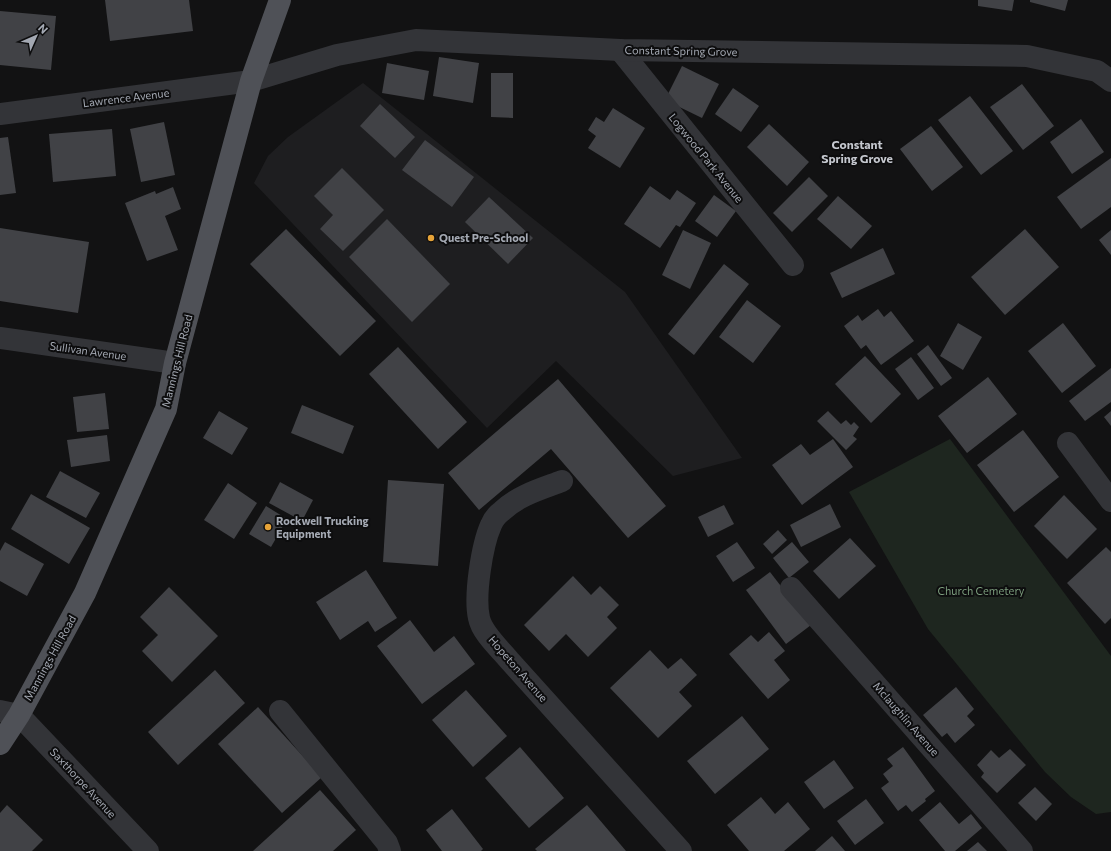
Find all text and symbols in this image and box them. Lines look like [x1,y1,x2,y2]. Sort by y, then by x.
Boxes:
north arrow [16,16,56,56]
text: N [36,21,51,36]
street label: Constant Spring Grove [624,43,738,58]
street label: Lawrence Avenue [82,86,170,109]
street label: Logwood Park Avenue [666,111,746,205]
district label: Constant Spring Grove [821,137,893,165]
place label: Quest Pre-School [439,231,528,244]
marker: Quest Pre-School [426,233,436,243]
street label: Mannings Hill Road [159,313,194,409]
street label: Sullivan Avenue [49,339,127,362]
place label: Rockwell Trucking Equipment [276,514,369,540]
marker: Rockwell Trucking Equipment [263,522,273,532]
park label: Church Cemetery [937,584,1025,597]
street label: Mannings Hill Road [21,613,78,703]
street label: Hopeton Avenue [486,633,551,704]
street label: Mclaughlin Avenue [871,679,942,758]
street label: Saxthorpe Avenue [48,745,119,820]

